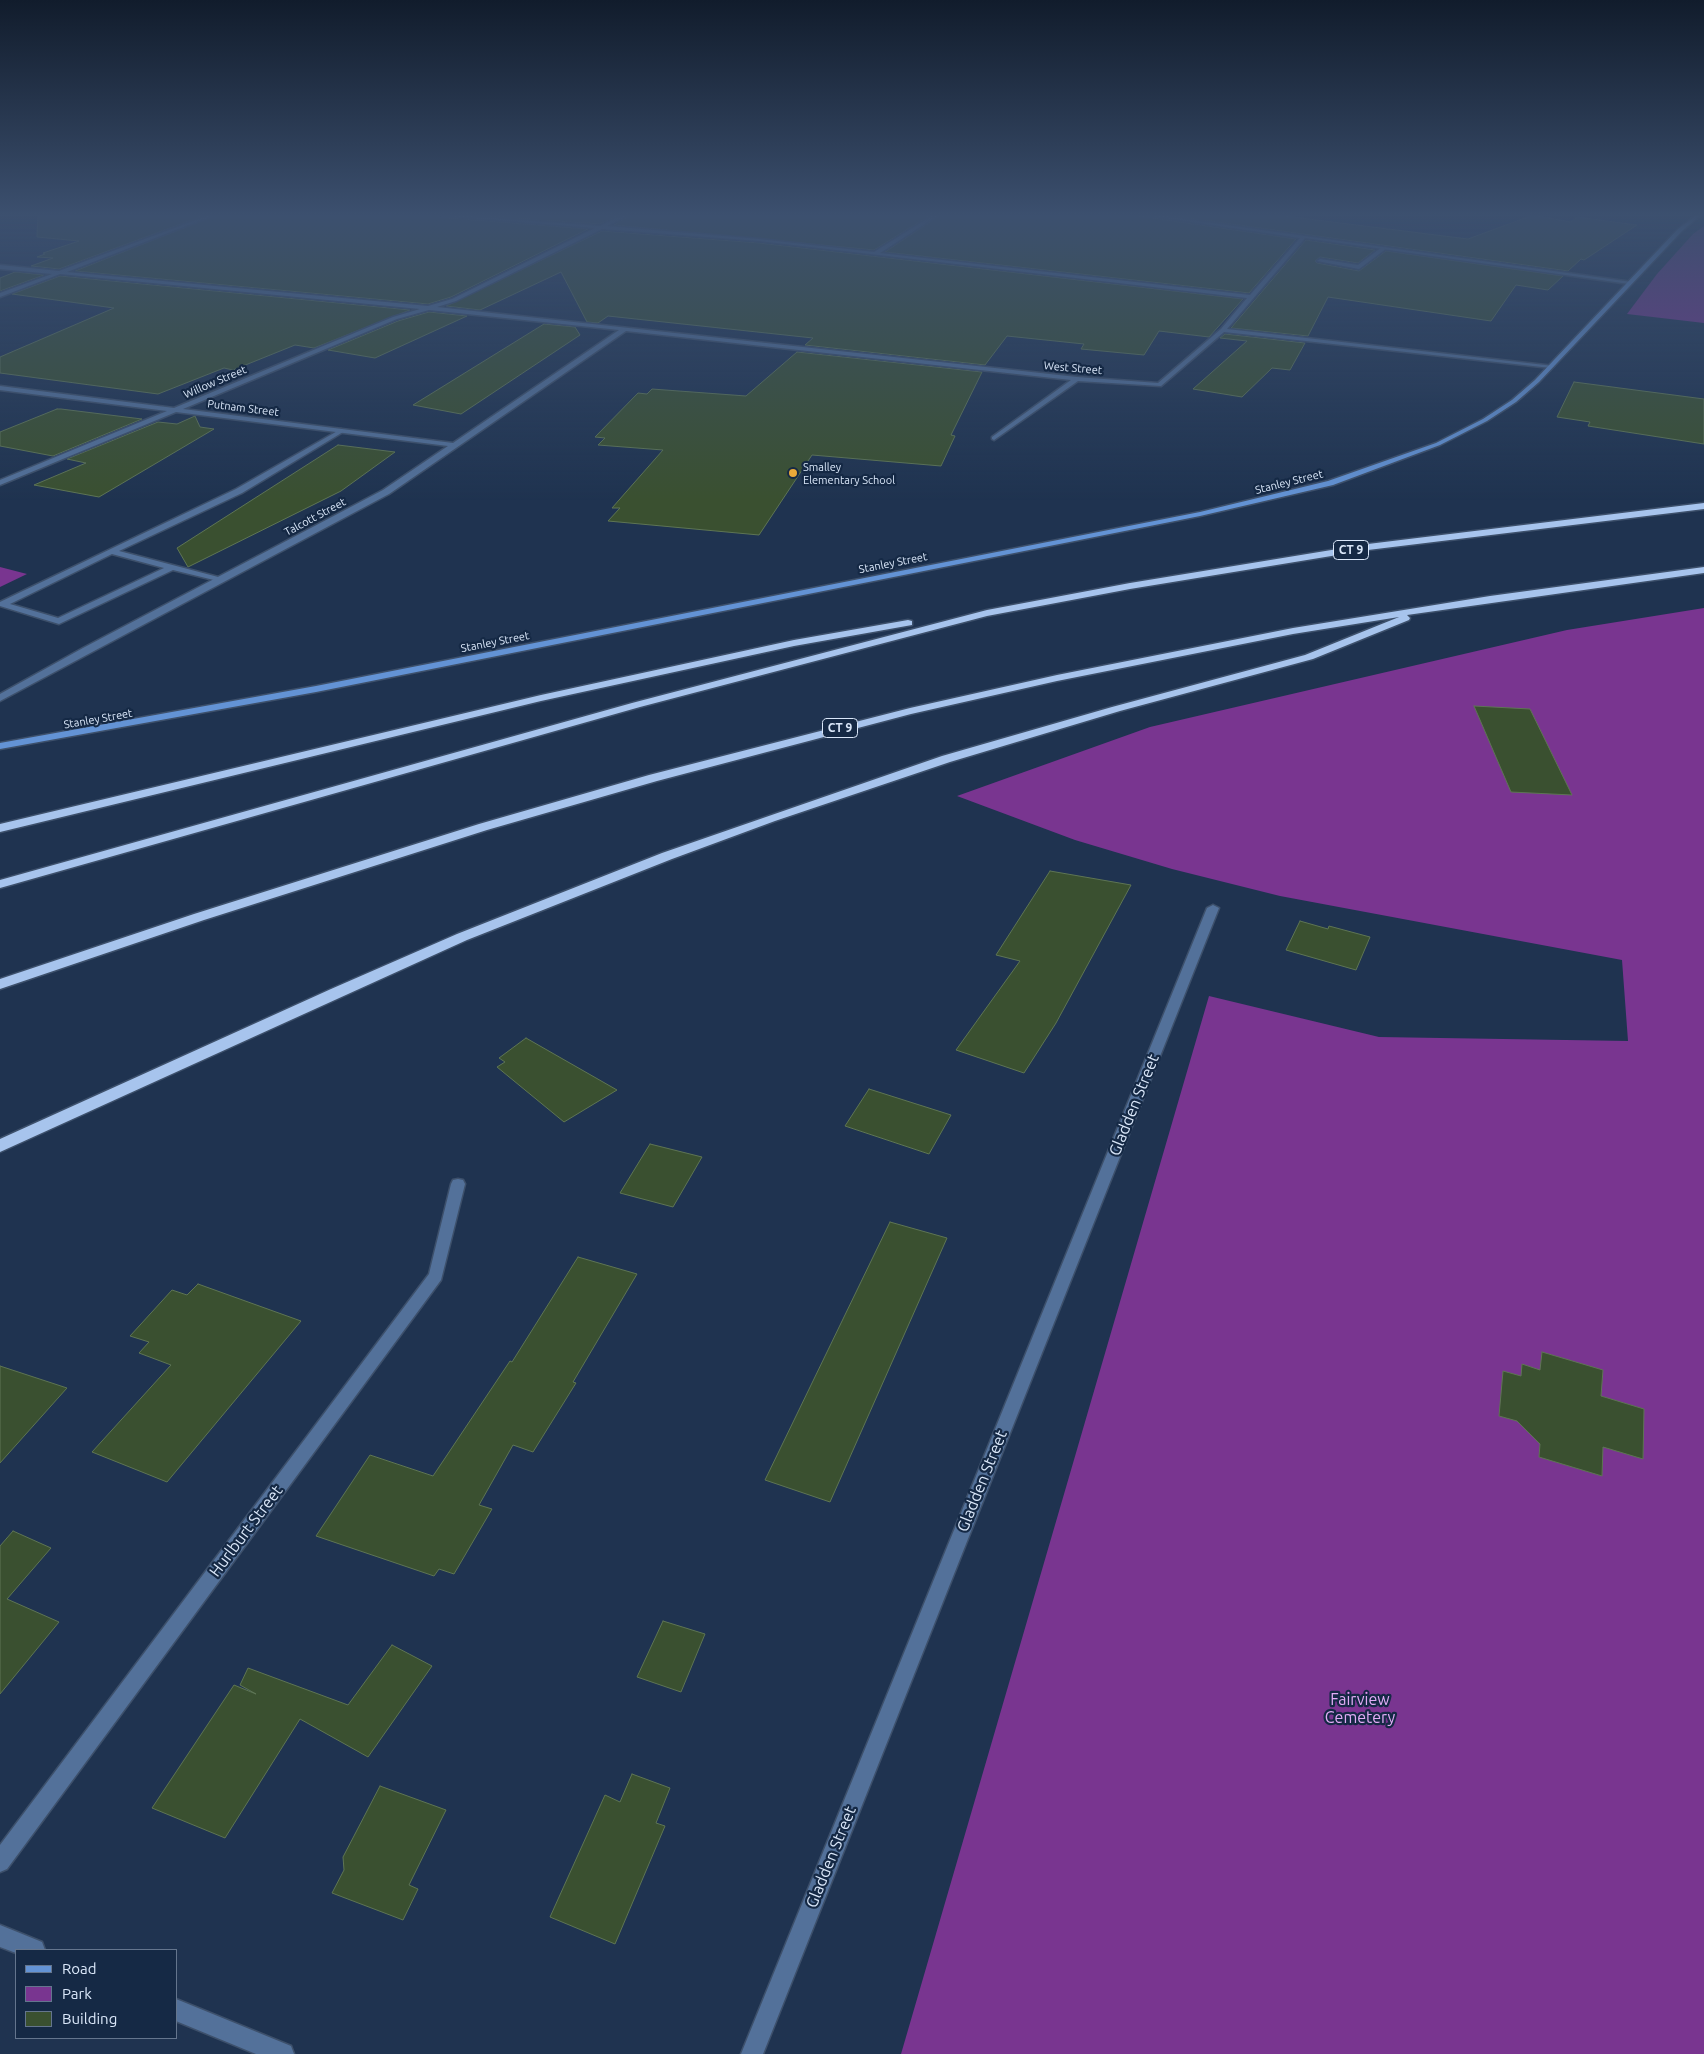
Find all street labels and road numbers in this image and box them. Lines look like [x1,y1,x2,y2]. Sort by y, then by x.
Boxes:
street label: West Street [1043,359,1103,377]
street label: Willow Street [182,363,248,401]
street label: Putnam Street [207,397,279,419]
street label: Stanley Street [1254,467,1324,497]
street label: Talcott Street [282,495,348,539]
road number: CT 9 [1334,540,1368,560]
street label: Stanley Street [858,550,928,576]
street label: Stanley Street [460,629,530,655]
street label: Stanley Street [63,706,133,732]
road number: CT 9 [822,718,858,738]
street label: Gladden Street [1105,1051,1163,1159]
street label: Gladden Street [953,1427,1011,1535]
street label: Hurlburt Street [205,1481,287,1581]
street label: Gladden Street [802,1803,860,1911]

